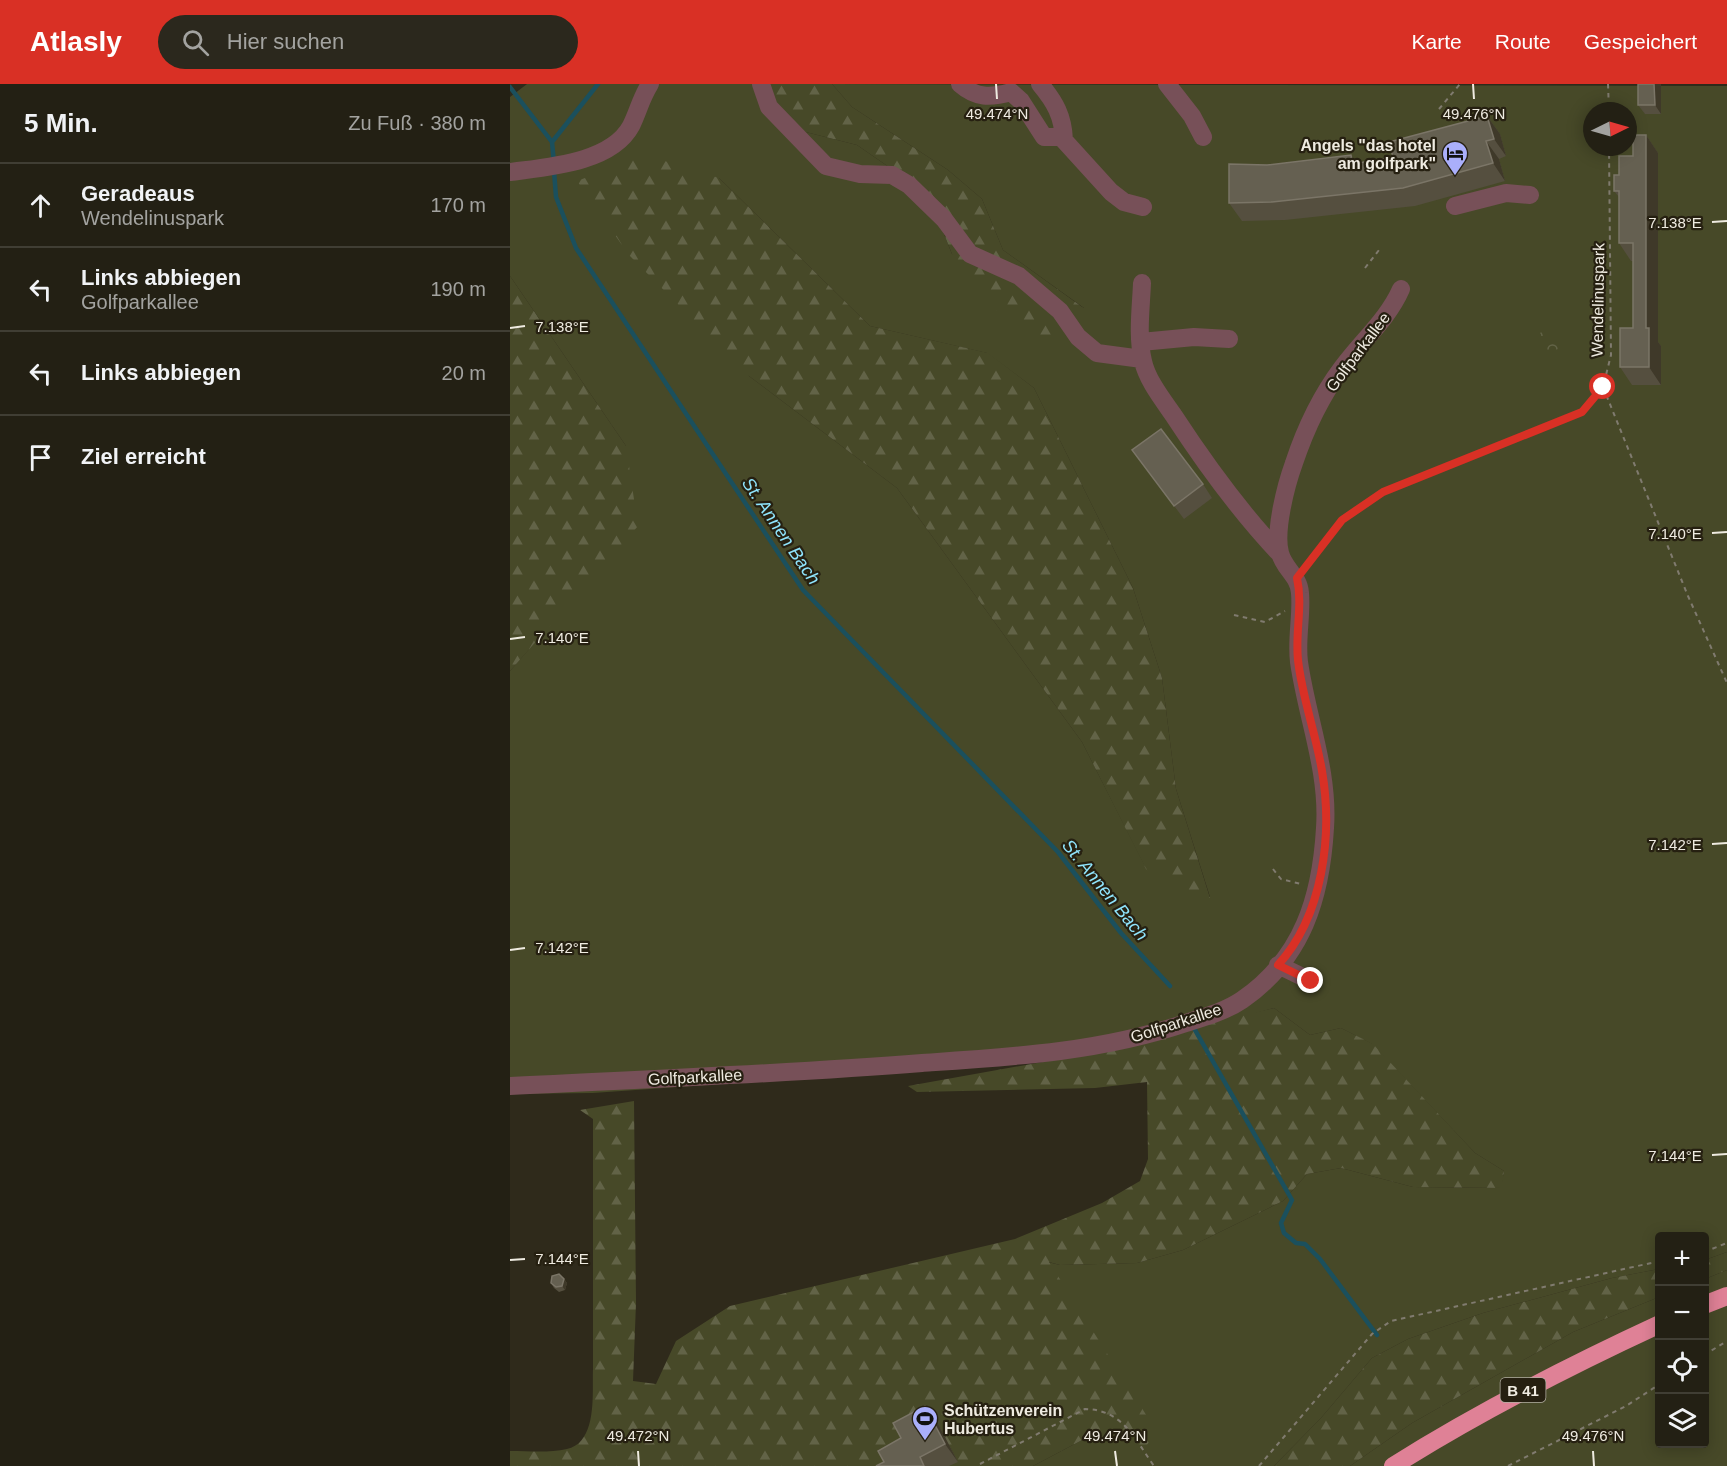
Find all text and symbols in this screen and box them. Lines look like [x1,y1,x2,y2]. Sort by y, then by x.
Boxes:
search box [158,15,578,69]
text: Atlasly [30,26,122,57]
icon: search [179,26,212,59]
text: Hier suchen [227,29,344,54]
text: Karte [1412,30,1462,53]
text: Route [1495,30,1551,53]
text: Gespeichert [1584,30,1697,53]
north arrow [1583,102,1637,156]
text: 49.474°N [966,105,1028,122]
text: 49.476°N [1443,105,1505,122]
text: 5 Min. [24,108,98,138]
text: Zu Fuß · 380 m [348,112,486,134]
place label: Angels "das hotel am golfpark" [1300,137,1436,172]
hotel icon: Angels "das hotel am golfpark" [1440,139,1470,177]
text: Geradeaus [81,181,195,206]
icon: ahead [24,189,57,222]
text: 170 m [430,194,486,216]
text: Wendelinuspark [81,207,224,229]
text: 7.138°E [1648,214,1702,231]
street label: Wendelinuspark [1589,242,1608,357]
text: Links abbiegen [81,265,241,290]
icon: left [24,273,57,306]
text: 190 m [430,278,486,300]
text: Golfparkallee [81,291,199,313]
street label: Golfparkallee [1323,309,1393,395]
text: 7.138°E [535,318,589,335]
icon: left [24,357,57,390]
text: Links abbiegen [81,360,241,385]
text: 20 m [442,362,486,384]
route start [1589,373,1615,399]
icon: arrive [24,441,57,474]
text: Ziel erreicht [81,444,206,469]
water label: St. Annen Bach [738,474,824,588]
text: 7.140°E [1648,525,1702,542]
text: 7.140°E [535,629,589,646]
water label: St. Annen Bach [1058,835,1152,945]
text: 7.142°E [1648,836,1702,853]
text: 7.142°E [535,939,589,956]
route end [1297,967,1323,993]
street label: Golfparkallee [1129,1000,1224,1046]
street label: Golfparkallee [647,1066,743,1088]
text: 7.144°E [1648,1147,1702,1164]
map controls [1655,1232,1709,1448]
button: + [1655,1232,1709,1286]
text: 7.144°E [535,1250,589,1267]
button: − [1655,1286,1709,1340]
button: locate [1655,1340,1709,1394]
road number: B 41 [1500,1378,1546,1402]
button: layers [1655,1394,1709,1448]
place label: Schützenverein Hubertus [944,1402,1062,1437]
sports icon: Schützenverein Hubertus [910,1404,940,1442]
text: 49.472°N [607,1427,669,1444]
text: 49.474°N [1084,1427,1146,1444]
text: 49.476°N [1562,1427,1624,1444]

